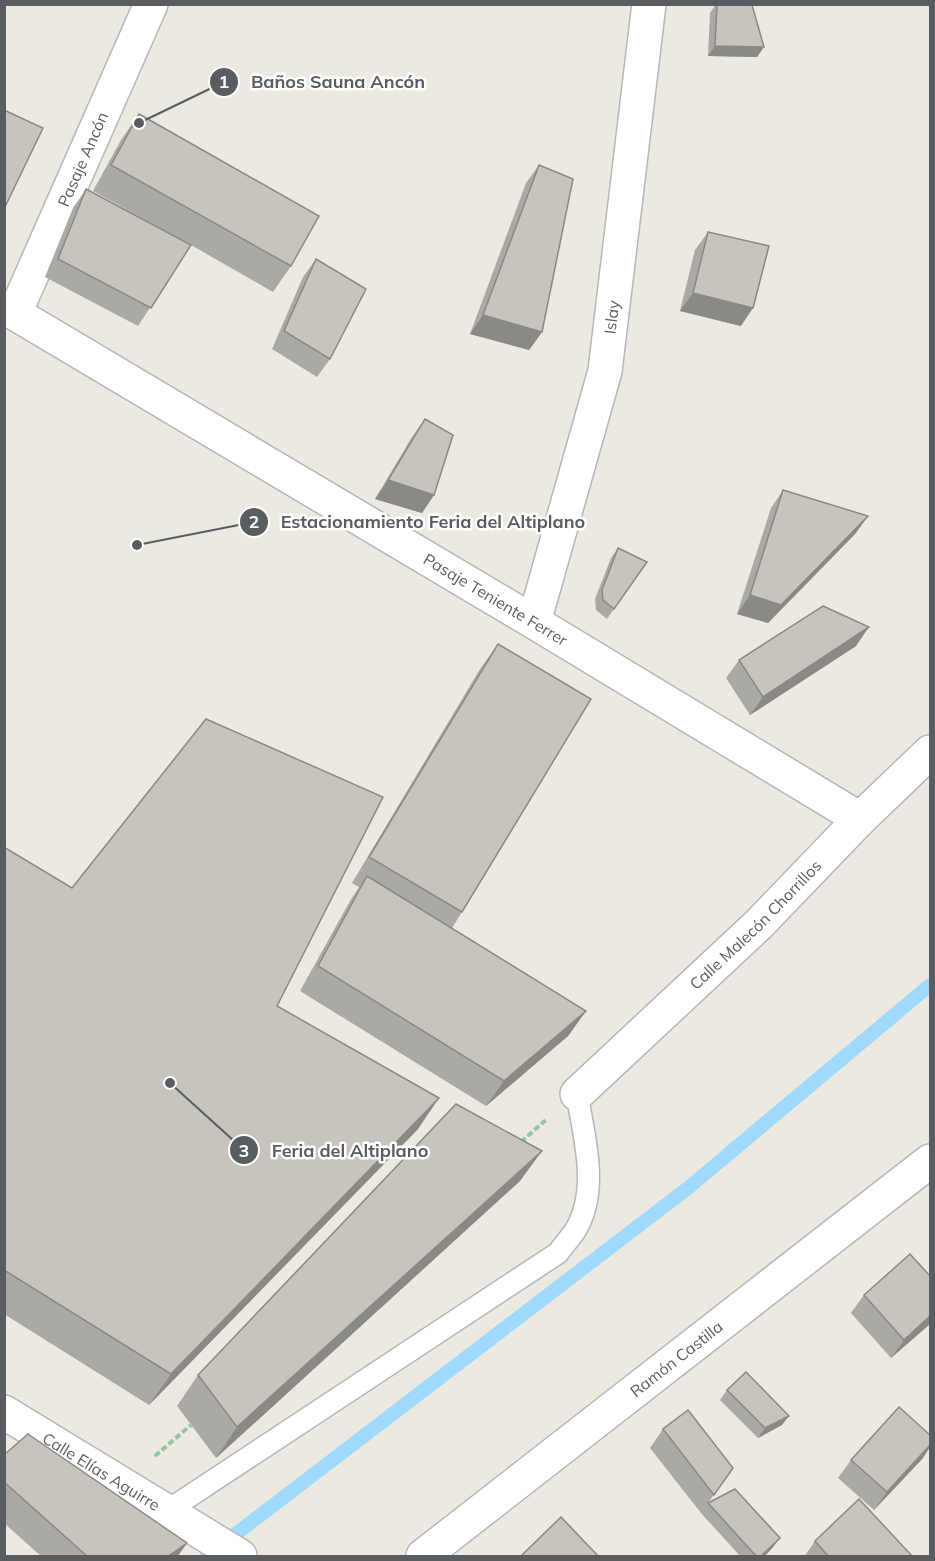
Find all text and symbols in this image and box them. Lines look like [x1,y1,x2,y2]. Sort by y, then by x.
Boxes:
callout: Baños Sauna Ancón [209,64,437,100]
text: 1 [219,70,229,93]
text: Baños Sauna Ancón [251,70,425,93]
street label: Pasaje Ancón [53,109,112,210]
street label: Islay [599,299,623,335]
callout: Estacionamiento Feria del Altiplano [239,504,597,540]
text: 2 [249,510,259,533]
text: Estacionamiento Feria del Altiplano [281,510,585,533]
street label: Pasaje Teniente Ferrer [420,549,572,650]
street label: Calle Malecón Chorrillos [685,856,825,994]
callout: Feria del Altiplano [229,1132,440,1168]
text: 3 [239,1139,249,1162]
text: Feria del Altiplano [272,1139,428,1162]
street label: Ramón Castilla [626,1316,727,1401]
street label: Calle Elías Aguirre [39,1428,164,1515]

